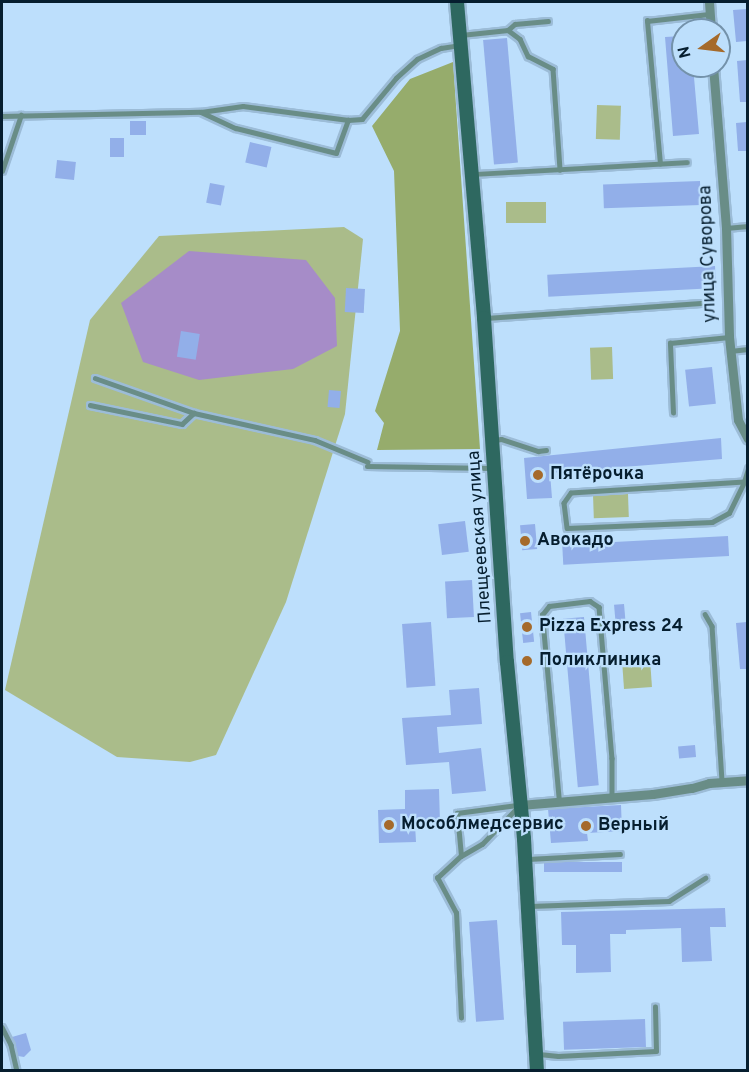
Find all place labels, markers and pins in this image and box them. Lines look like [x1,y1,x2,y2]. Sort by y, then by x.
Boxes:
place label: Пятёрочка [550,464,644,486]
marker: Пятёрочка [531,468,545,482]
place label: Авокадо [537,530,614,552]
marker: Авокадо [518,534,532,548]
place label: Pizza Express 24 [539,616,683,638]
marker: Pizza Express 24 [520,620,534,634]
place label: Поликлиника [539,650,661,672]
marker: Поликлиника [520,654,534,668]
place label: Мособлмедсервис [401,814,564,836]
place label: Верный [598,815,669,837]
marker: Мособлмедсервис [382,818,396,832]
marker: Верный [579,819,593,833]

